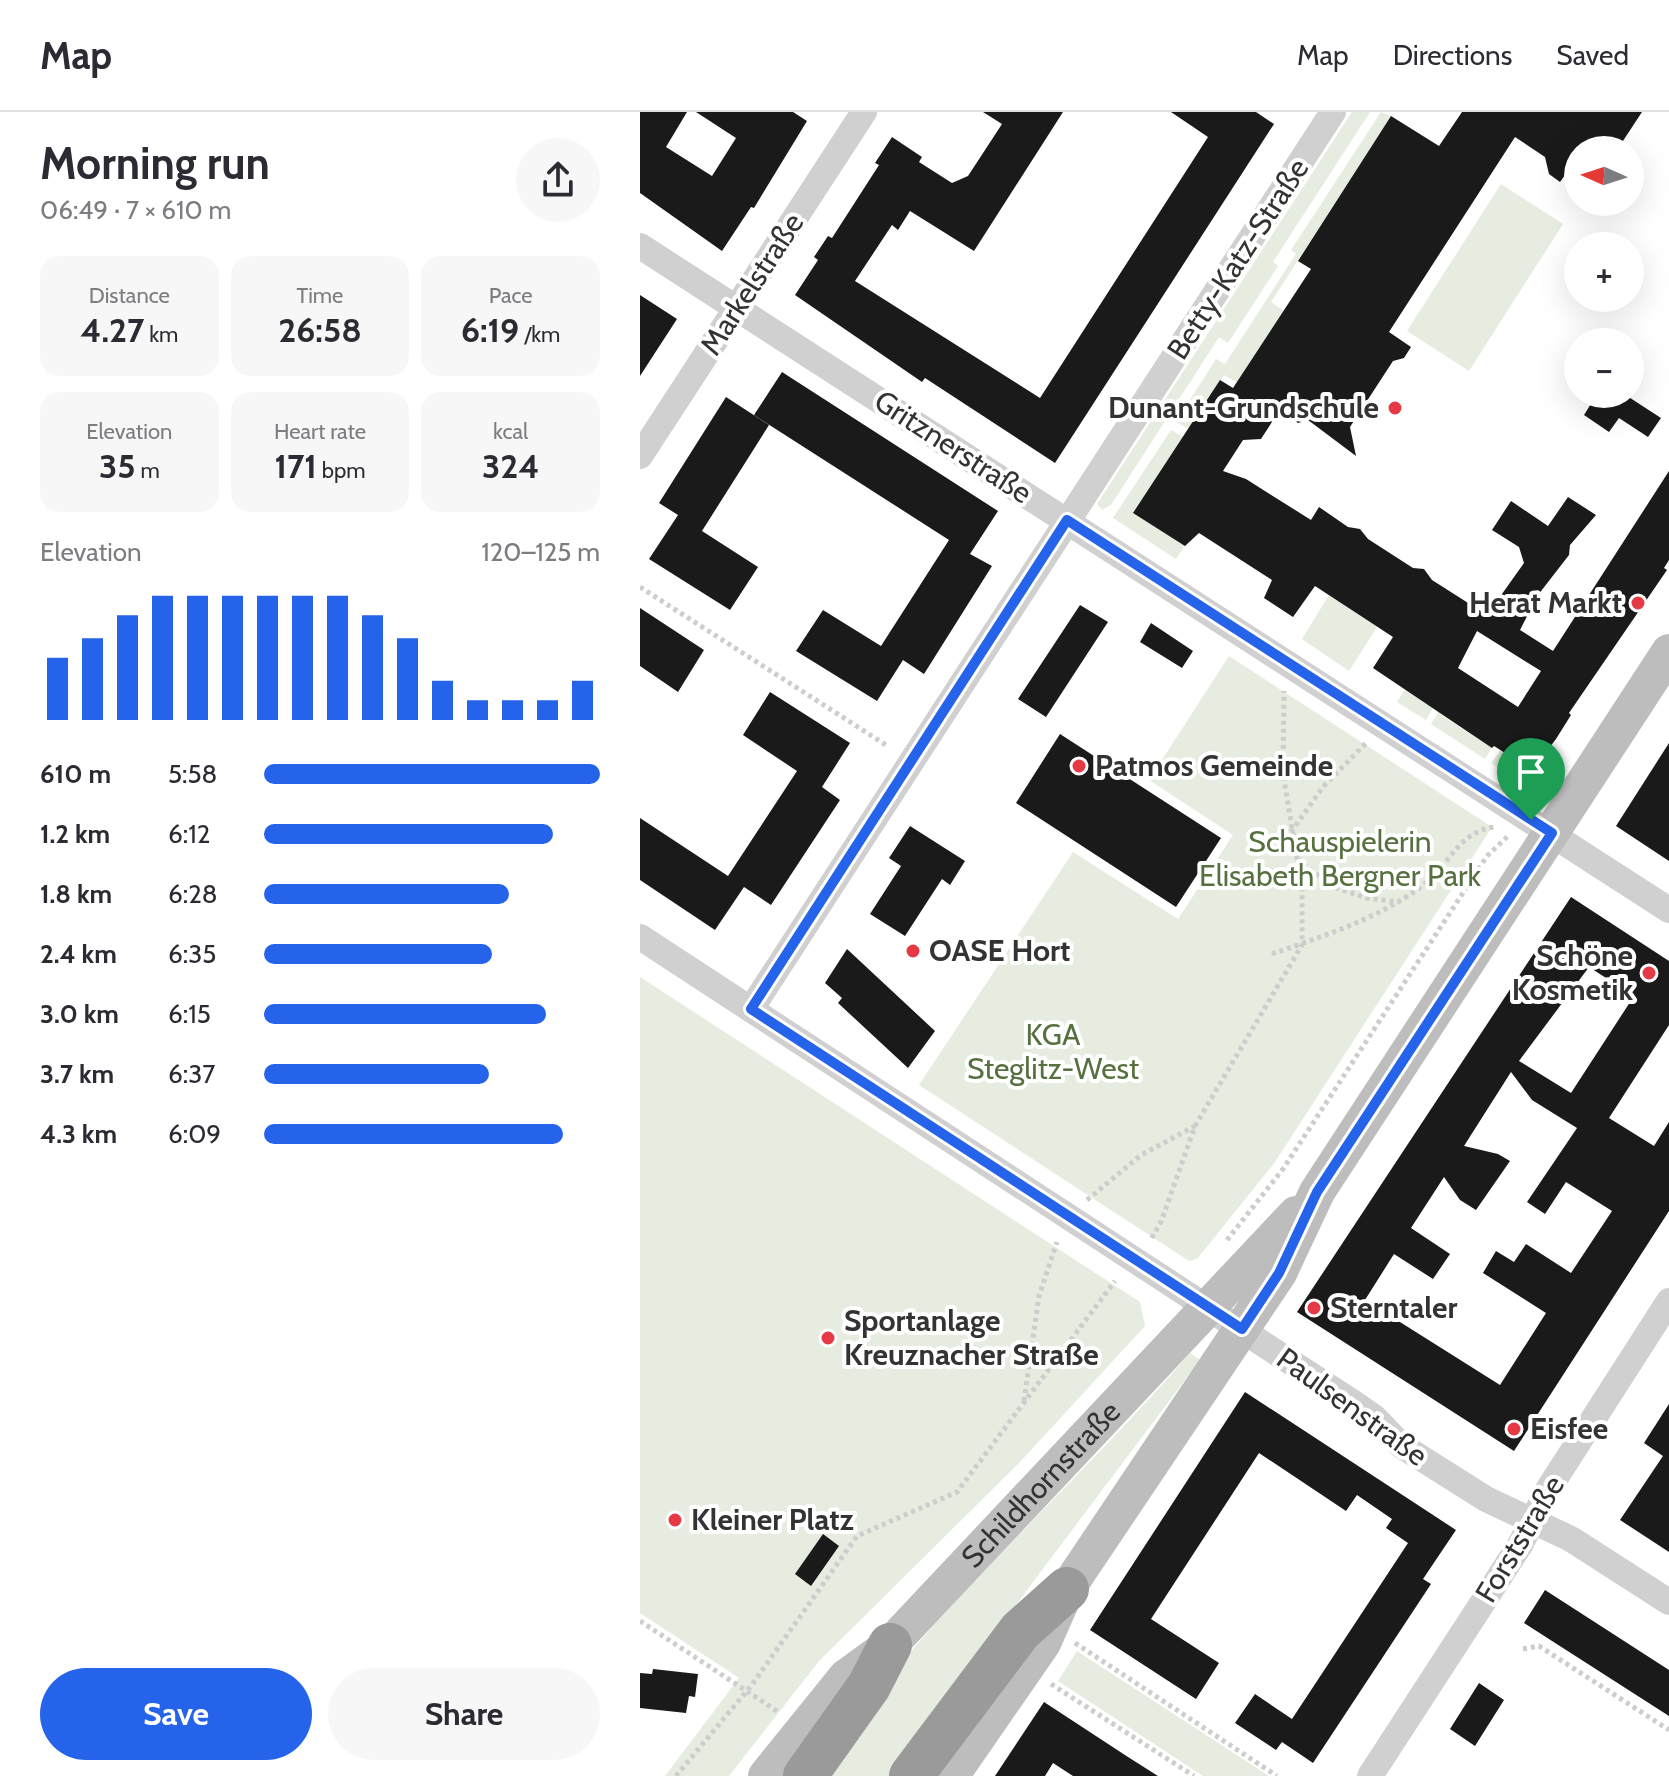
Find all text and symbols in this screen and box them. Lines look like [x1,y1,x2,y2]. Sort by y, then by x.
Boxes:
text: Map [40,32,112,79]
text: Map [1297,38,1349,72]
text: Directions [1393,38,1512,72]
text: Saved [1556,38,1629,72]
north arrow [1564,136,1644,216]
map controls [1564,136,1644,408]
text: Morning run [40,137,270,190]
button: share [516,138,600,222]
street label: Betty-Katz-Straße [1159,151,1316,366]
text: 06:49 · 7 × 610 m [40,194,231,226]
street label: Markelstraße [692,206,811,362]
button: + [1564,232,1644,312]
text: Distance [89,282,170,309]
text: Time [297,282,343,309]
text: Pace [489,282,533,309]
text: 4.27 [80,309,144,351]
text: 26:58 [278,309,362,351]
text: 6:19 [461,309,519,351]
text: km [144,321,178,348]
text: /km [519,321,560,348]
button: − [1564,328,1644,408]
street label: Gritznerstraße [868,382,1039,511]
place label: Dunant-Grundschule [1108,389,1379,426]
marker: Dunant-Grundschule [1386,399,1404,417]
text: Elevation [86,418,172,445]
text: Heart rate [274,418,366,445]
text: kcal [493,418,528,445]
text: 35 [99,445,136,487]
text: 171 [274,445,317,487]
text: 324 [482,445,539,487]
text: m [136,457,160,484]
text: bpm [317,457,366,484]
text: Elevation [40,536,142,568]
text: 120–125 m [481,536,600,568]
place label: Herat Markt [1469,584,1622,621]
marker: Herat Markt [1629,594,1647,612]
pin [1497,738,1565,820]
place label: Patmos Gemeinde [1095,747,1333,784]
icon: arrive [1509,750,1553,794]
marker: Patmos Gemeinde [1070,757,1088,775]
text: 610 m [40,758,111,790]
text: 5:58 [168,758,217,790]
text: 1.2 km [40,818,110,850]
text: 6:12 [168,818,210,850]
park label: Schauspielerin Elisabeth Bergner Park [1199,823,1482,894]
text: 1.8 km [40,878,112,910]
text: 6:28 [168,878,218,910]
place label: OASE Hort [929,932,1070,969]
place label: Schöne Kosmetik [1512,937,1633,1008]
text: 2.4 km [40,938,117,970]
text: 6:35 [168,938,216,970]
marker: OASE Hort [904,942,922,960]
marker: Schöne Kosmetik [1640,964,1658,982]
text: 3.0 km [40,998,119,1030]
text: 6:15 [168,998,211,1030]
park label: KGA Steglitz-West [967,1016,1139,1087]
text: 3.7 km [40,1058,114,1090]
text: 6:37 [168,1058,215,1090]
text: 4.3 km [40,1118,117,1150]
text: 6:09 [168,1118,221,1150]
place label: Sterntaler [1330,1289,1458,1326]
marker: Sterntaler [1305,1299,1323,1317]
place label: Sportanlage Kreuznacher Straße [844,1302,1099,1373]
marker: Sportanlage Kreuznacher Straße [819,1329,837,1347]
street label: Paulsenstraße [1270,1340,1435,1474]
street label: Schildhornstraße [953,1393,1128,1575]
place label: Eisfee [1530,1410,1608,1447]
marker: Eisfee [1505,1420,1523,1438]
street label: Forststraße [1467,1469,1572,1609]
place label: Kleiner Platz [691,1501,854,1538]
marker: Kleiner Platz [666,1511,684,1529]
button: Save [40,1668,312,1760]
button: Share [328,1668,600,1760]

